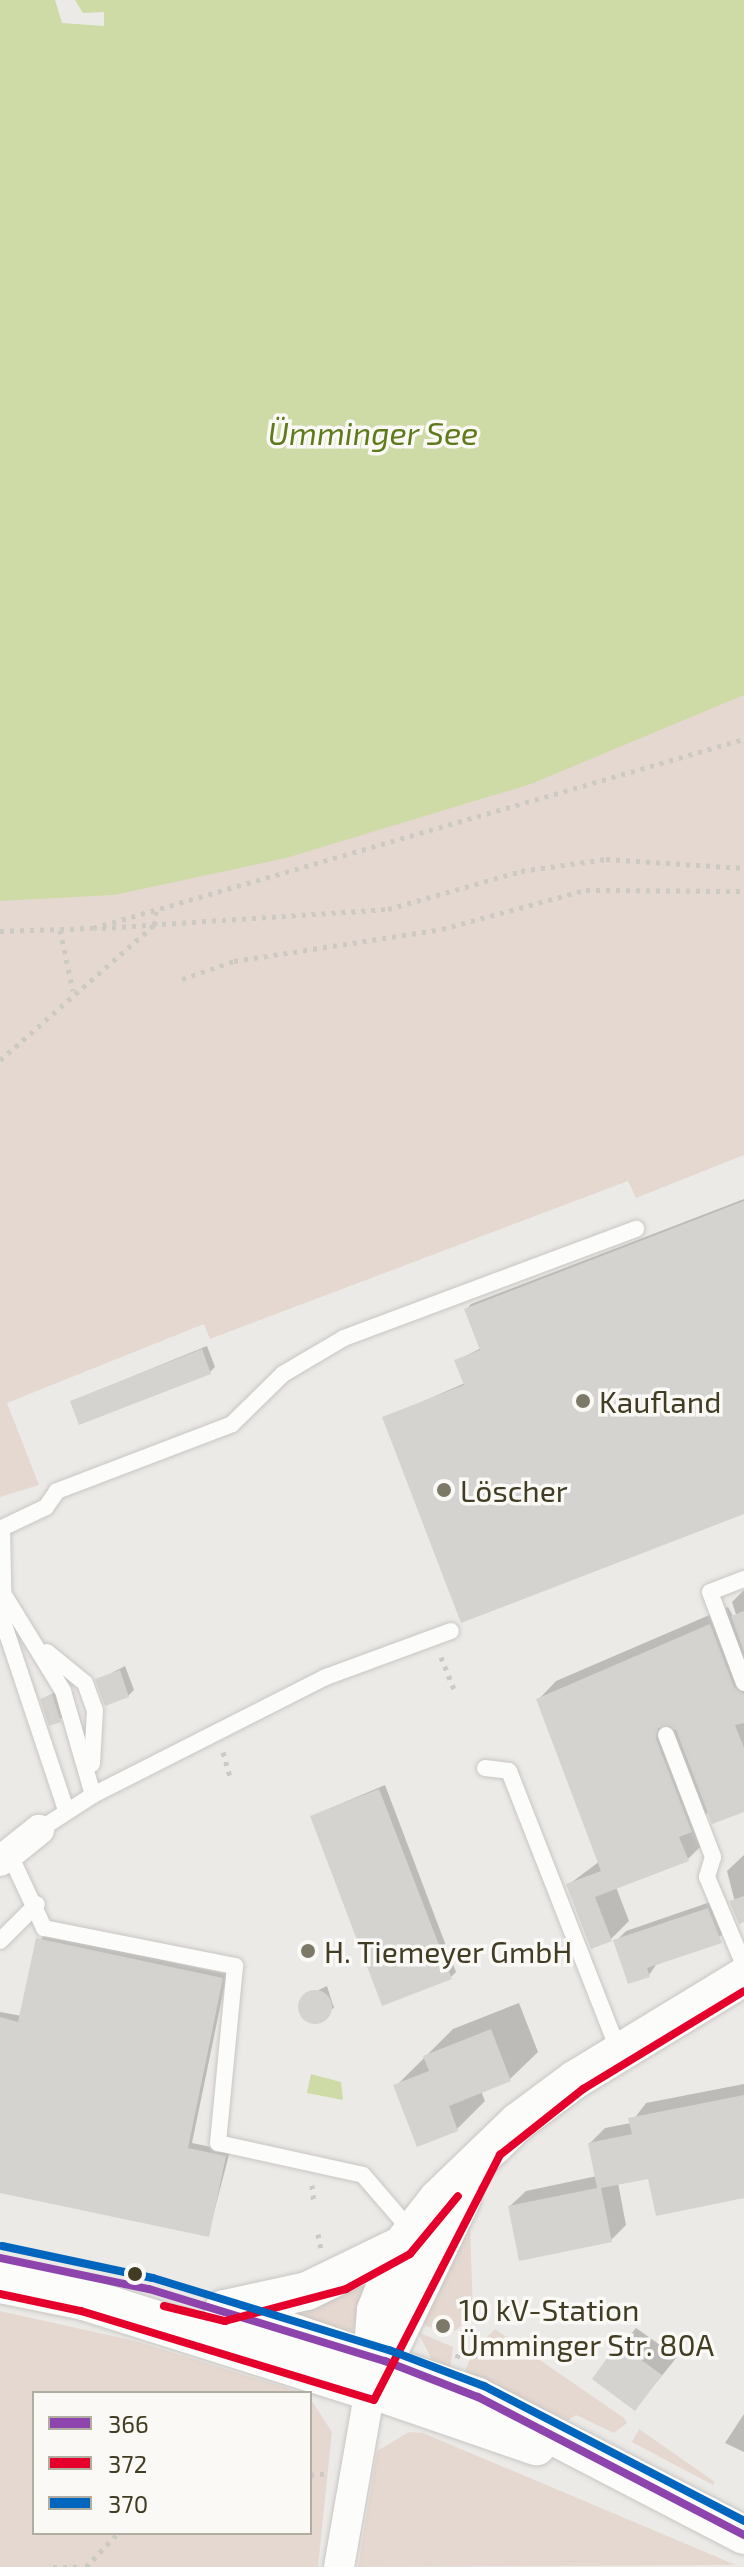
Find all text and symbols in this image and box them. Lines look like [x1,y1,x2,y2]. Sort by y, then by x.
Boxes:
water label: Ümminger See [267,413,479,451]
place label: Kaufland [599,1383,721,1419]
marker: Kaufland [574,1392,592,1410]
place label: Löscher [460,1472,568,1508]
marker: Löscher [435,1481,453,1499]
place label: H. Tiemeyer GmbH [324,1933,574,1969]
marker: H. Tiemeyer GmbH [299,1942,317,1960]
unlabelled marker [127,2266,143,2282]
place label: 10 kV-Station Ümminger Str. 80A [459,2291,715,2362]
marker: 10 kV-Station Ümminger Str. 80A [434,2317,452,2335]
legend [32,2391,312,2535]
text: 366 [108,2409,149,2438]
text: 372 [108,2449,147,2478]
text: 370 [108,2489,148,2518]

